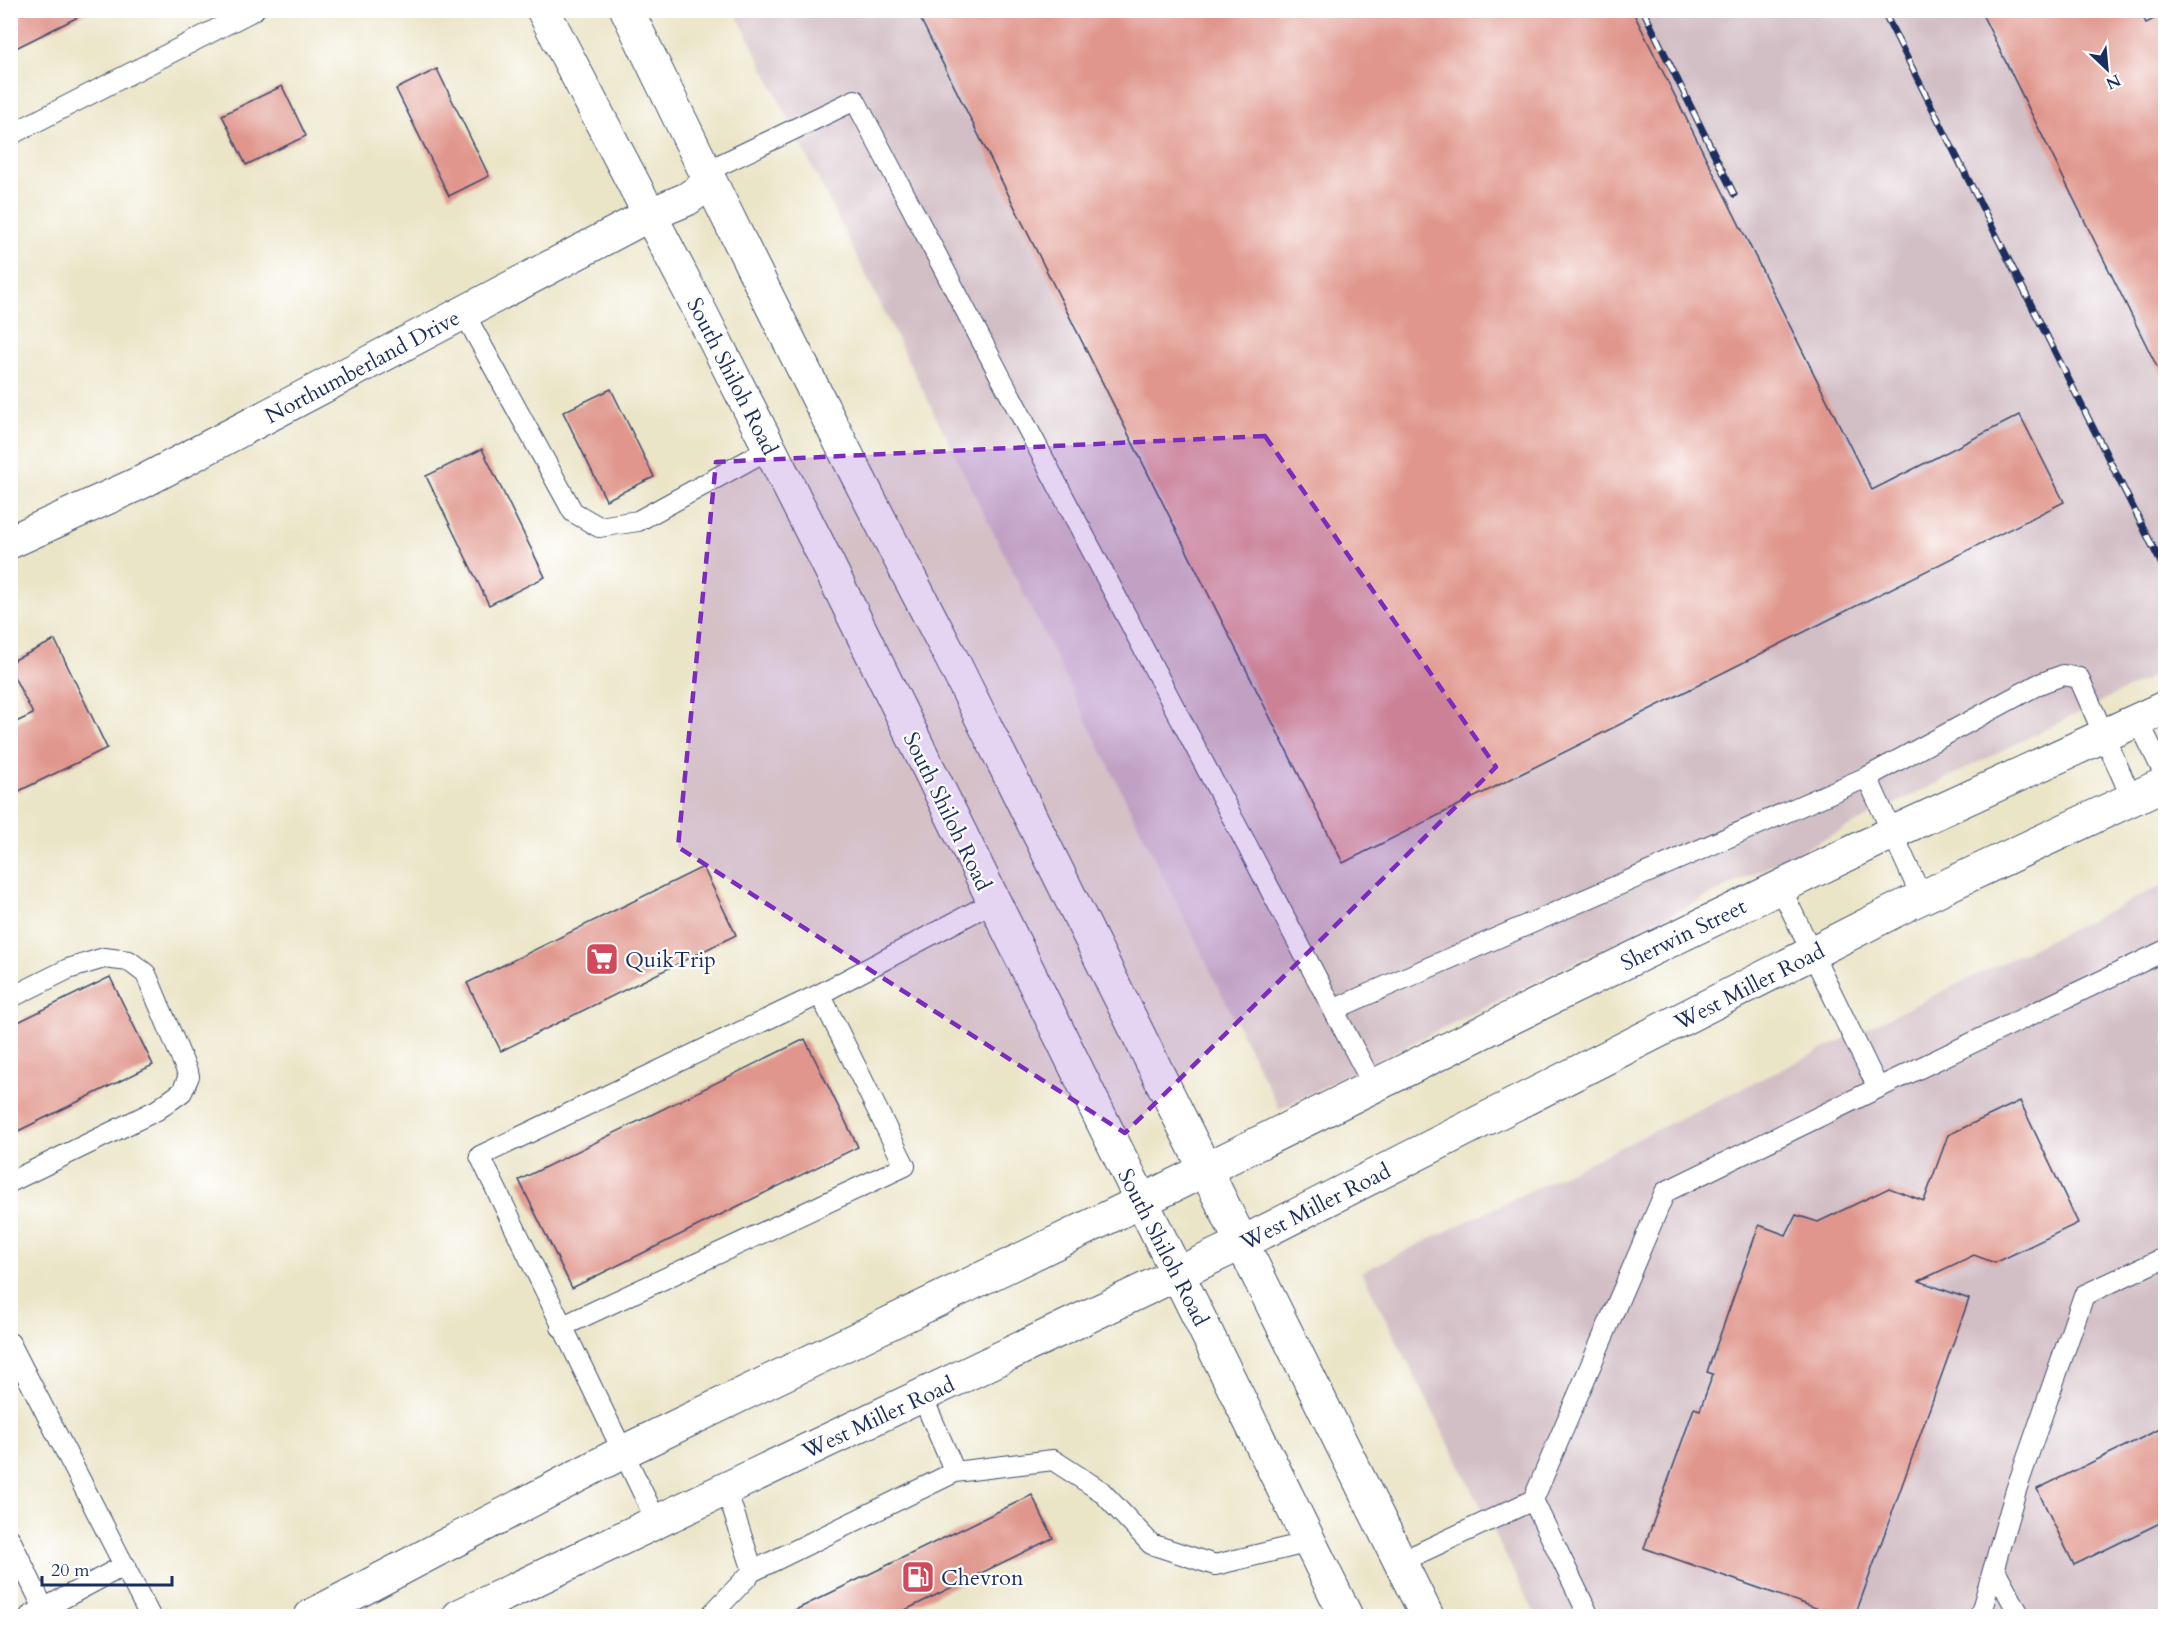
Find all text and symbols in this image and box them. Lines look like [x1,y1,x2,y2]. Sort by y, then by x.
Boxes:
north arrow [2077,39,2137,99]
text: N [2102,69,2124,95]
street label: South Shiloh Road [679,293,785,461]
street label: Northumberland Drive [260,303,465,431]
street label: South Shiloh Road [896,727,999,896]
street label: Sherwin Street [1616,892,1751,978]
street label: West Miller Road [1668,936,1830,1038]
supermarket icon: QuikTrip [584,941,620,977]
place label: QuikTrip [625,945,716,975]
street label: West Miller Road [1234,1156,1396,1258]
street label: South Shiloh Road [1110,1164,1216,1332]
street label: West Miller Road [796,1369,960,1467]
scale bar [42,1549,172,1587]
text: 20 m [51,1558,90,1583]
fuel station icon: Chevron [900,1559,936,1595]
place label: Chevron [941,1563,1024,1593]

